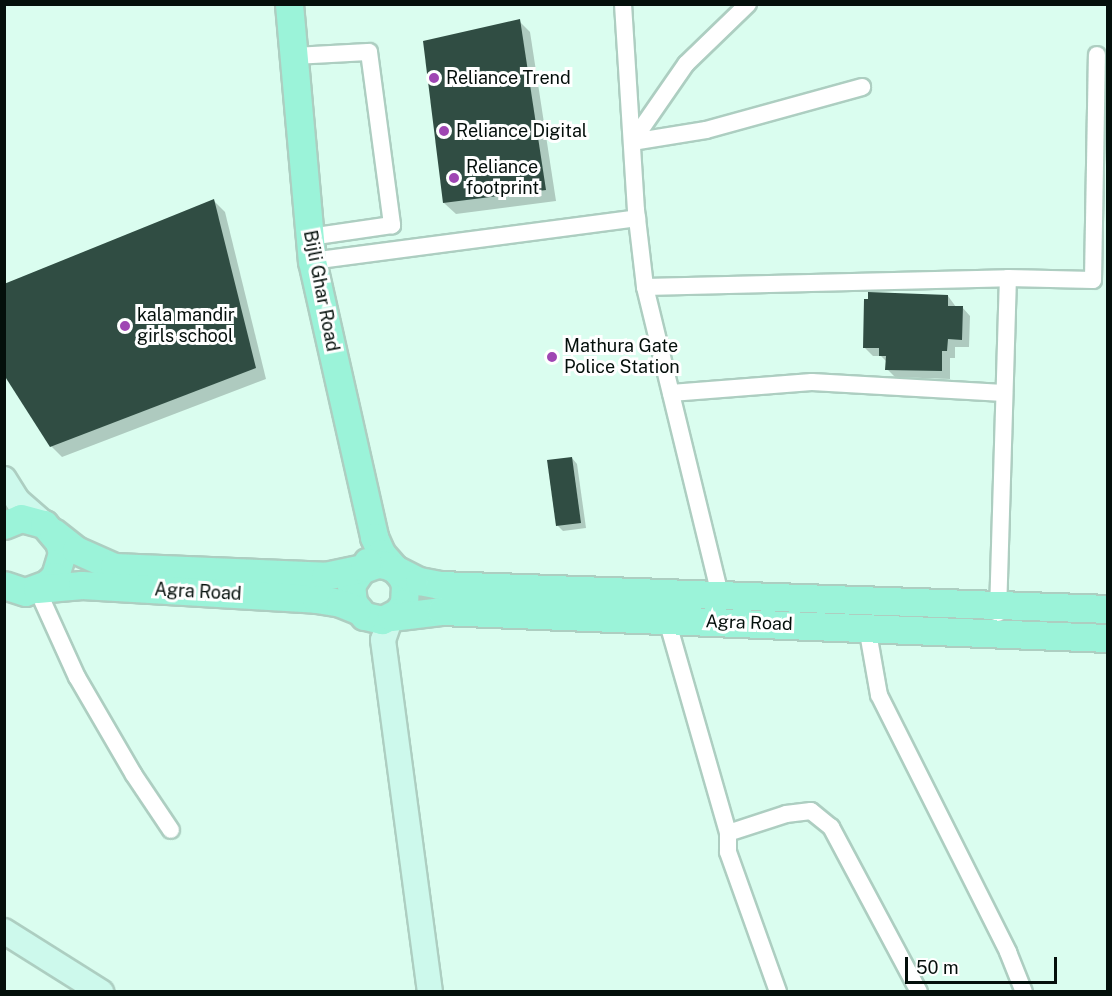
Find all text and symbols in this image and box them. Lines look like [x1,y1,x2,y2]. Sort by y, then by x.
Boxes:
place label: Reliance Trend [446,67,571,89]
marker: Reliance Trend [427,71,441,85]
place label: Reliance Digital [456,120,587,142]
marker: Reliance Digital [437,124,451,138]
place label: Reliance footprint [466,157,539,200]
marker: Reliance footprint [447,171,461,185]
street label: Bijli Ghar Road [299,229,343,353]
place label: kala mandir girls school [137,305,235,348]
marker: kala mandir girls school [118,319,132,333]
place label: Mathura Gate Police Station [564,336,680,378]
marker: Mathura Gate Police Station [545,350,559,364]
street label: Agra Road [154,579,242,605]
street label: Agra Road [705,611,793,635]
scale bar [908,945,1060,983]
text: 50 m [916,957,959,978]

